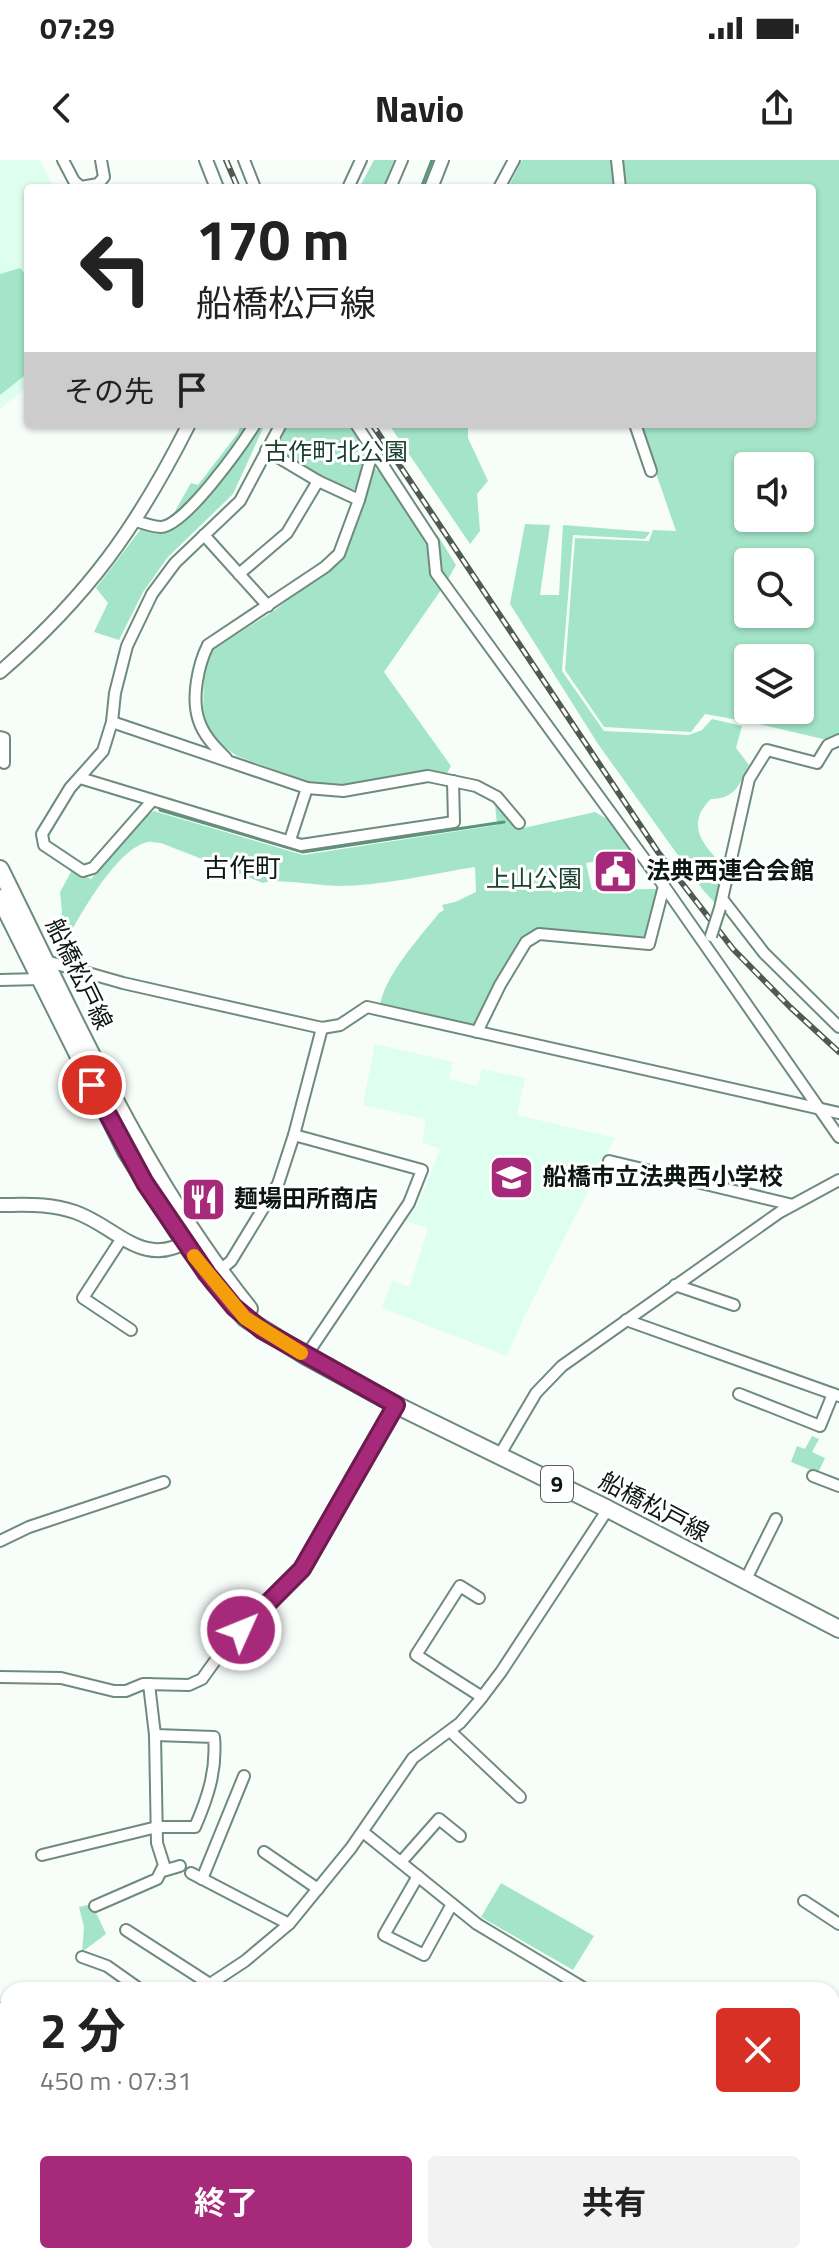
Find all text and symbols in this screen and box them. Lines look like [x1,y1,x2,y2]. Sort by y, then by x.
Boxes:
text: 07:29 [40,5,115,51]
text: Navio [375,81,464,136]
icon: back [40,86,84,130]
icon: share [755,86,799,130]
text: 170 m [196,197,349,282]
icon: left [64,216,168,320]
text: 船橋松戸線 [196,275,376,330]
text: その先 [64,368,154,414]
icon: arrive [170,368,214,412]
park label: 古作町北公園 [264,433,408,469]
map controls [734,452,814,724]
button: sound [734,452,814,532]
button: search [734,548,814,628]
button: layers [734,644,814,724]
public building icon: 法典西連合会館 [591,847,639,895]
district label: 古作町 [203,848,281,887]
place label: 法典西連合会館 [646,852,814,888]
park label: 上山公園 [486,860,582,896]
street label: 船橋松戸線 [37,912,122,1035]
pin [58,1051,126,1119]
icon: arrive [70,1063,114,1107]
school or university icon: 船橋市立法典西小学校 [488,1153,536,1201]
place label: 船橋市立法典西小学校 [543,1158,783,1194]
restaurant icon: 麺場田所商店 [179,1175,227,1223]
place label: 麺場田所商店 [234,1180,378,1216]
street label: 船橋松戸線 [593,1462,716,1550]
road number: 9 [541,1466,573,1502]
position arrow [199,1588,283,1672]
text: 2 分 [40,1994,125,2067]
button: close [716,2008,800,2092]
text: 450 m · 07:31 [40,2061,192,2100]
button: 終了 [40,2156,412,2248]
button: 共有 [428,2156,800,2248]

